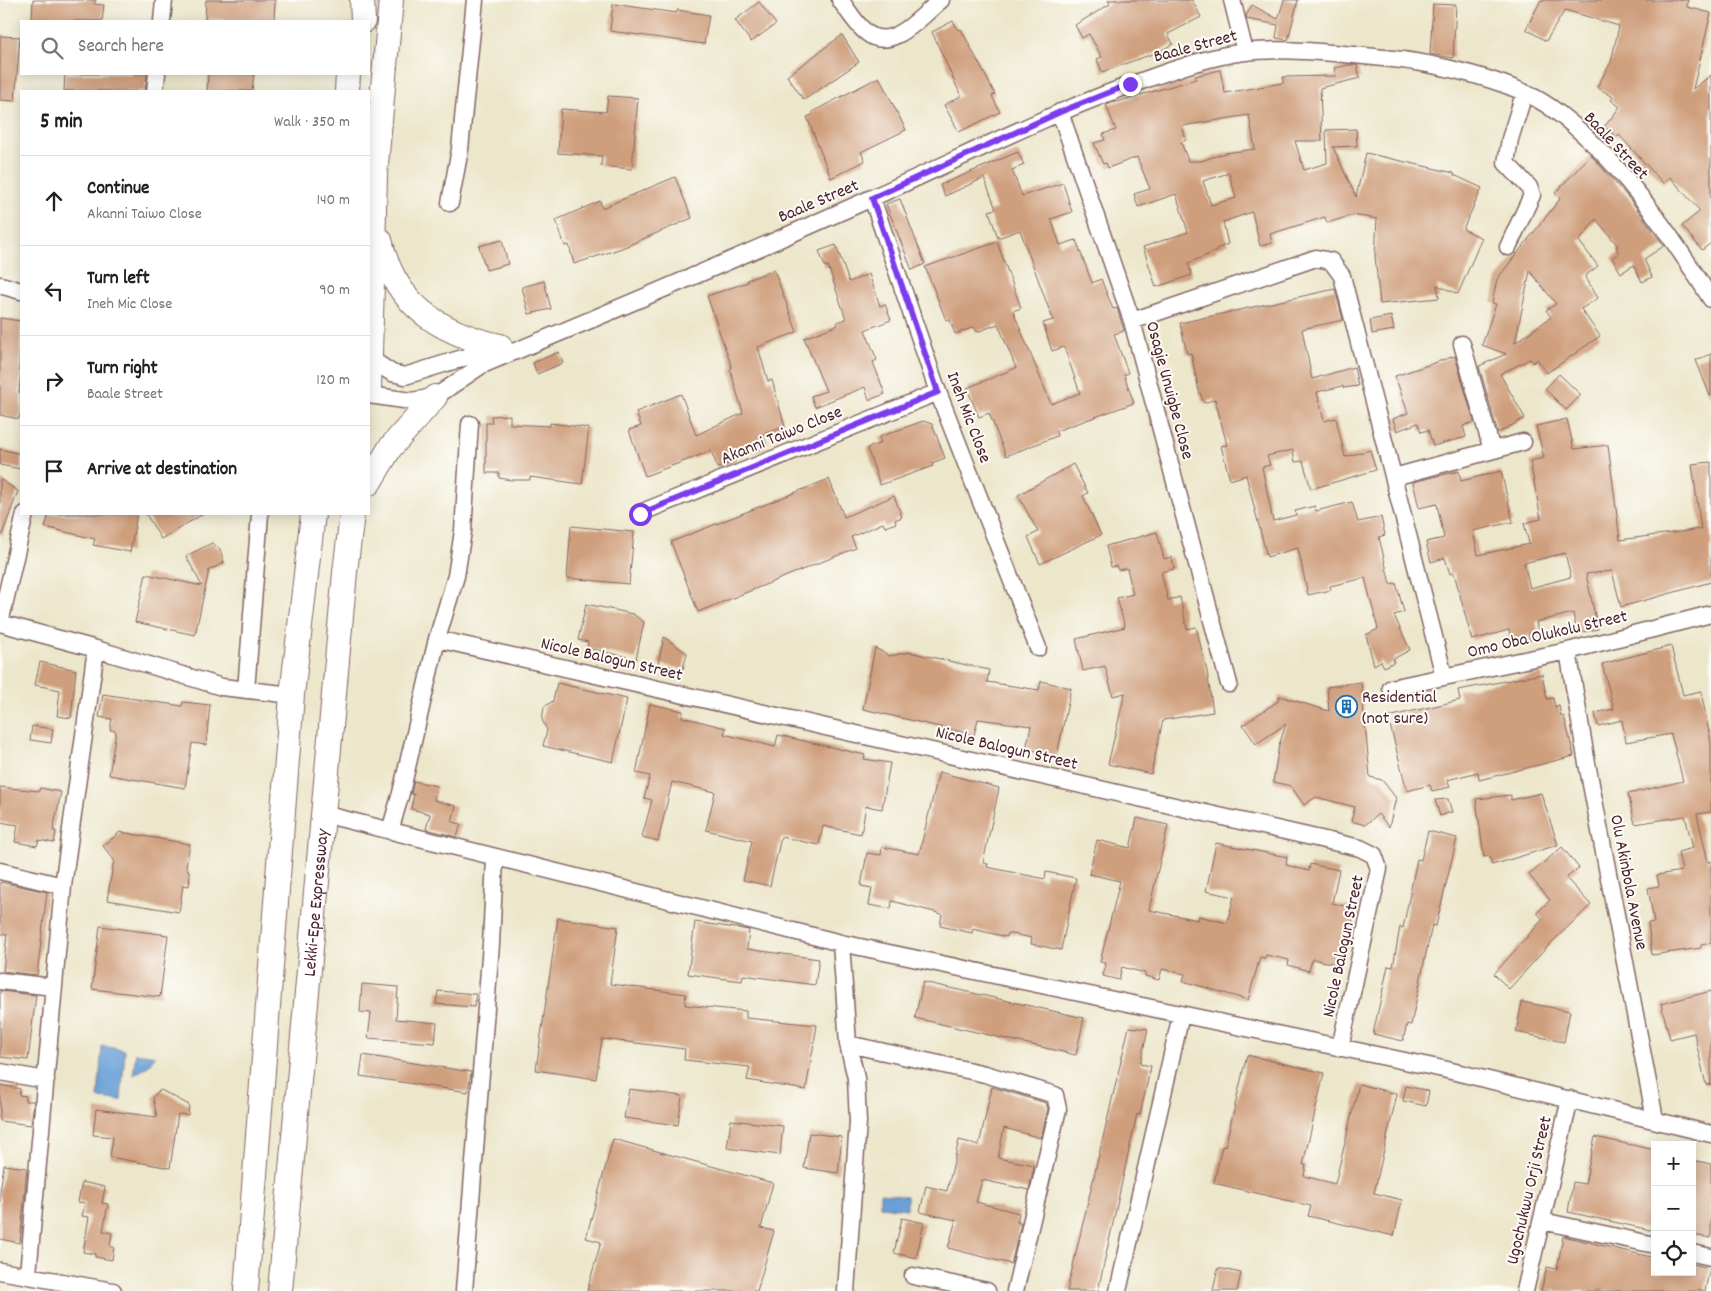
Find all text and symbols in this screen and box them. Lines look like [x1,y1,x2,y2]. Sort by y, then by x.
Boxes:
search box [20,20,370,75]
street label: Baale Street [1151,24,1241,71]
icon: search [38,34,66,62]
text: Search here [78,34,164,61]
route end [1119,73,1142,96]
street label: Baale Street [1577,107,1654,187]
text: 5 min [40,108,83,138]
text: Walk · 350 m [274,111,350,134]
street label: Baale Street [775,174,864,231]
text: Continue [87,176,149,203]
icon: ahead [40,187,68,215]
text: 140 m [316,189,350,212]
text: Akanni Taiwo Close [87,203,202,226]
text: Turn left [87,266,150,293]
icon: left [40,277,68,305]
text: 90 m [319,279,350,302]
text: Ineh Mic Close [87,293,172,316]
street label: Osagie Unuigbe Close [1138,319,1199,463]
text: Turn right [87,356,158,383]
icon: right [40,367,68,395]
text: 120 m [316,369,350,392]
street label: Ineh Mic Close [939,369,997,467]
text: Baale Street [87,383,163,406]
street label: Akanni Taiwo Close [717,401,847,472]
icon: arrive [40,457,68,485]
text: Arrive at destination [87,457,237,484]
route start [629,503,652,526]
street label: Omo Oba Olukolu Street [1465,605,1630,666]
street label: Nicole Balogun Street [538,632,685,689]
place label: Residential (not sure) [1362,686,1438,732]
building icon: Residential (not sure) [1334,694,1358,718]
street label: Nicole Balogun Street [933,721,1080,778]
street label: Olu Akinbola Avenue [1602,813,1653,952]
street label: Lekki-Epe Expressway [298,827,337,978]
street label: Nicole Balogun Street [1317,873,1372,1020]
street label: Ugochukwu Orji Street [1501,1114,1560,1267]
map controls [1651,1141,1696,1276]
button: + [1651,1141,1696,1186]
button: − [1651,1186,1696,1231]
button: locate [1651,1231,1696,1276]

